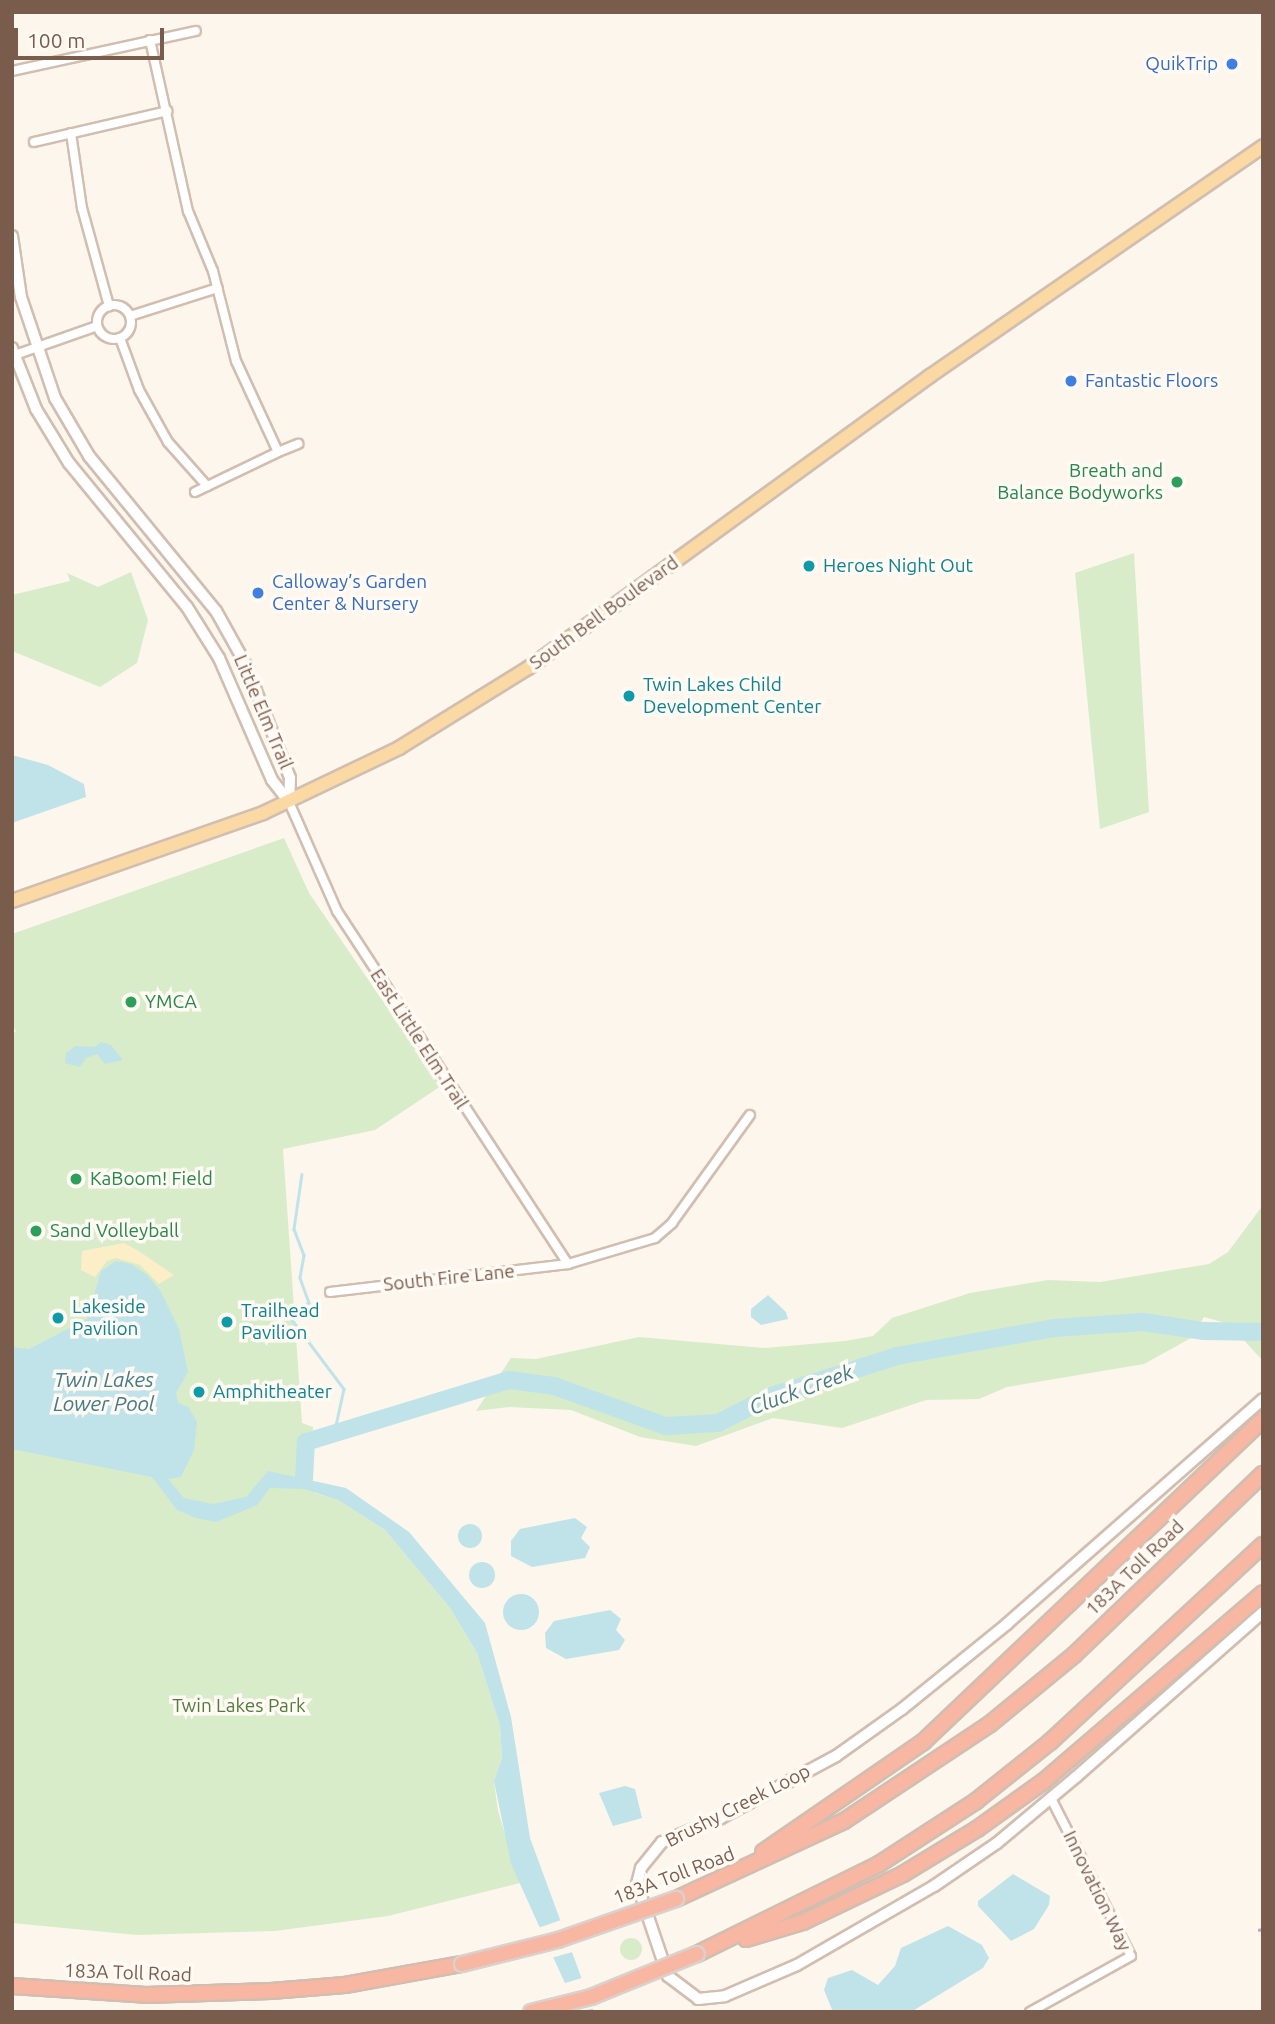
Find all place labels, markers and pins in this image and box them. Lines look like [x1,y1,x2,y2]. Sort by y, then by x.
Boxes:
place label: QuikTrip [1145,53,1218,75]
marker: QuikTrip [1224,56,1240,72]
place label: Fantastic Floors [1085,370,1218,392]
marker: Fantastic Floors [1063,373,1079,389]
place label: Breath and Balance Bodyworks [997,460,1163,504]
marker: Breath and Balance Bodyworks [1169,474,1185,490]
place label: Heroes Night Out [823,555,973,577]
marker: Heroes Night Out [801,558,817,574]
place label: Calloway’s Garden Center & Nursery [272,571,427,615]
marker: Calloway’s Garden Center & Nursery [250,585,266,601]
place label: Twin Lakes Child Development Center [643,674,821,718]
marker: Twin Lakes Child Development Center [621,688,637,704]
place label: YMCA [145,991,197,1013]
marker: YMCA [123,994,139,1010]
place label: KaBoom! Field [90,1168,213,1190]
marker: KaBoom! Field [68,1171,84,1187]
place label: Sand Volleyball [50,1220,179,1242]
marker: Sand Volleyball [28,1223,44,1239]
place label: Lakeside Pavilion [72,1296,146,1340]
place label: Trailhead Pavilion [241,1300,320,1344]
marker: Lakeside Pavilion [50,1310,66,1326]
marker: Trailhead Pavilion [219,1314,235,1330]
place label: Amphitheater [213,1381,332,1403]
marker: Amphitheater [191,1384,207,1400]

